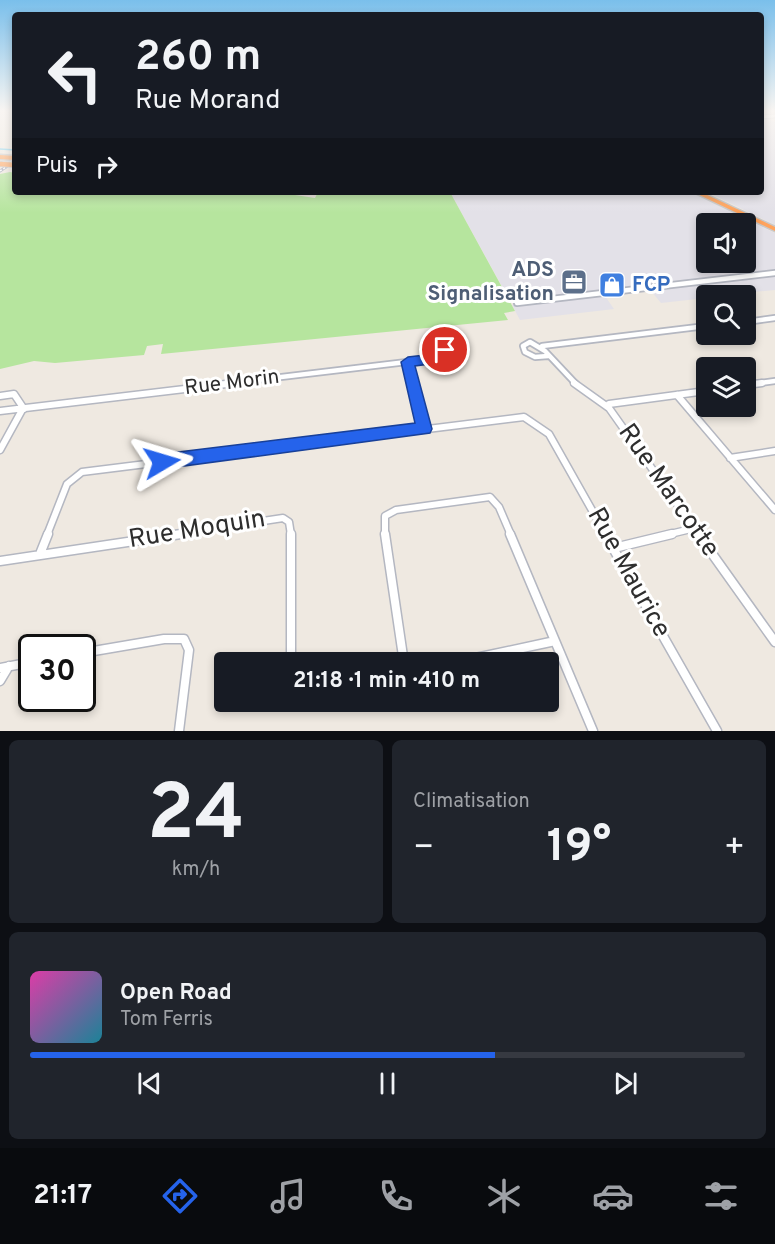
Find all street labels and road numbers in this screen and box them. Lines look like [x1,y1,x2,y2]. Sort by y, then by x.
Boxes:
street label: Rue Morin [183,364,281,402]
street label: Rue Marcotte [610,418,726,564]
street label: Rue Maurice [579,502,677,644]
street label: Rue Moquin [126,503,268,557]

